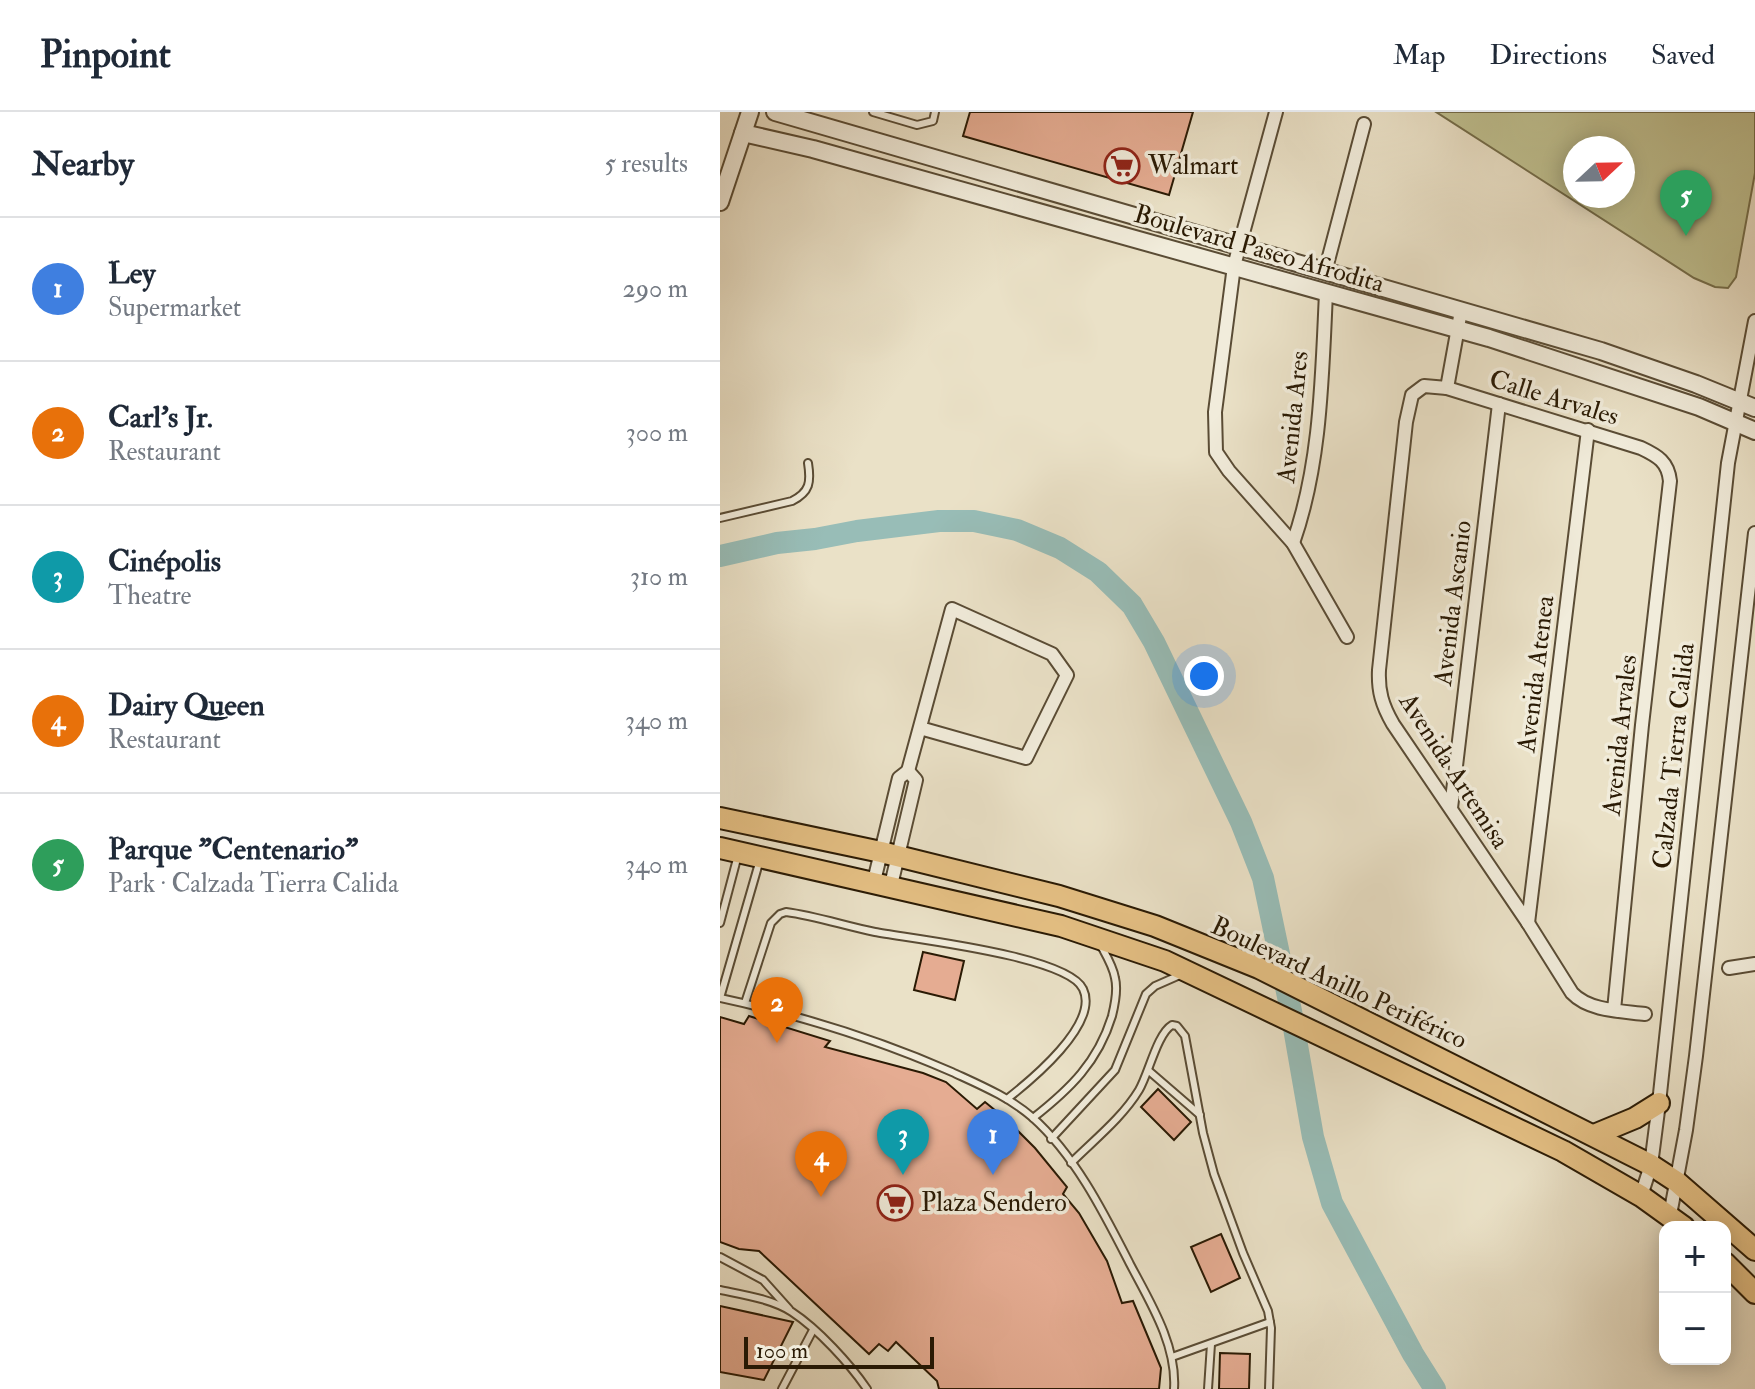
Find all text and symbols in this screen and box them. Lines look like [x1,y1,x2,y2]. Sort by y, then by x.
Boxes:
text: Pinpoint [40,31,171,79]
text: Map [1393,38,1446,73]
text: Directions [1490,38,1607,73]
text: Saved [1651,38,1715,73]
north arrow [1563,136,1635,208]
text: Nearby [32,143,134,186]
supermarket icon: Walmart [1103,147,1141,185]
text: 5 results [604,148,688,180]
place label: Walmart [1147,150,1239,182]
pin: 5 [1660,170,1712,236]
street label: Boulevard Paseo Afrodita [1130,198,1388,300]
text: Ley [108,255,155,292]
text: 1 [53,273,63,305]
text: 290 m [623,273,688,305]
text: Supermarket [108,292,241,324]
street label: Avenida Ares [1270,349,1316,486]
street label: Calle Arvales [1485,363,1623,433]
text: Carl's Jr. [108,399,213,436]
text: 2 [51,417,65,449]
text: 300 m [626,417,688,449]
text: Restaurant [108,436,221,468]
street label: Avenida Ascanio [1427,519,1479,688]
text: Cinépolis [108,543,221,580]
text: 3 [53,561,63,593]
text: 310 m [630,561,688,593]
text: Theatre [108,580,191,612]
street label: Avenida Atenea [1510,594,1562,755]
street label: Calzada Tierra Calida [1646,641,1702,871]
street label: Avenida Arvales [1596,653,1644,818]
your location [1184,656,1224,696]
street label: Avenida Artemisa [1391,686,1516,855]
text: Dairy Queen [108,687,265,724]
text: 4 [51,705,65,737]
text: 340 m [625,705,688,737]
text: Restaurant [108,724,221,756]
text: Parque "Centenario" [108,831,358,868]
text: 5 [52,849,64,881]
text: 340 m [625,849,688,881]
text: Park · Calzada Tierra Calida [108,868,399,900]
street label: Boulevard Anillo Periférico [1206,910,1472,1056]
pin: 2 [751,977,803,1043]
pin: 3 [877,1109,929,1175]
pin: 1 [967,1109,1019,1175]
pin: 4 [795,1131,847,1197]
supermarket icon: Plaza Sendero [876,1184,914,1222]
place label: Plaza Sendero [921,1187,1067,1219]
map controls [1659,1221,1731,1365]
button: + [1659,1221,1731,1293]
button: − [1659,1293,1731,1365]
scale bar [744,1333,934,1369]
text: 100 m [756,1337,808,1365]

